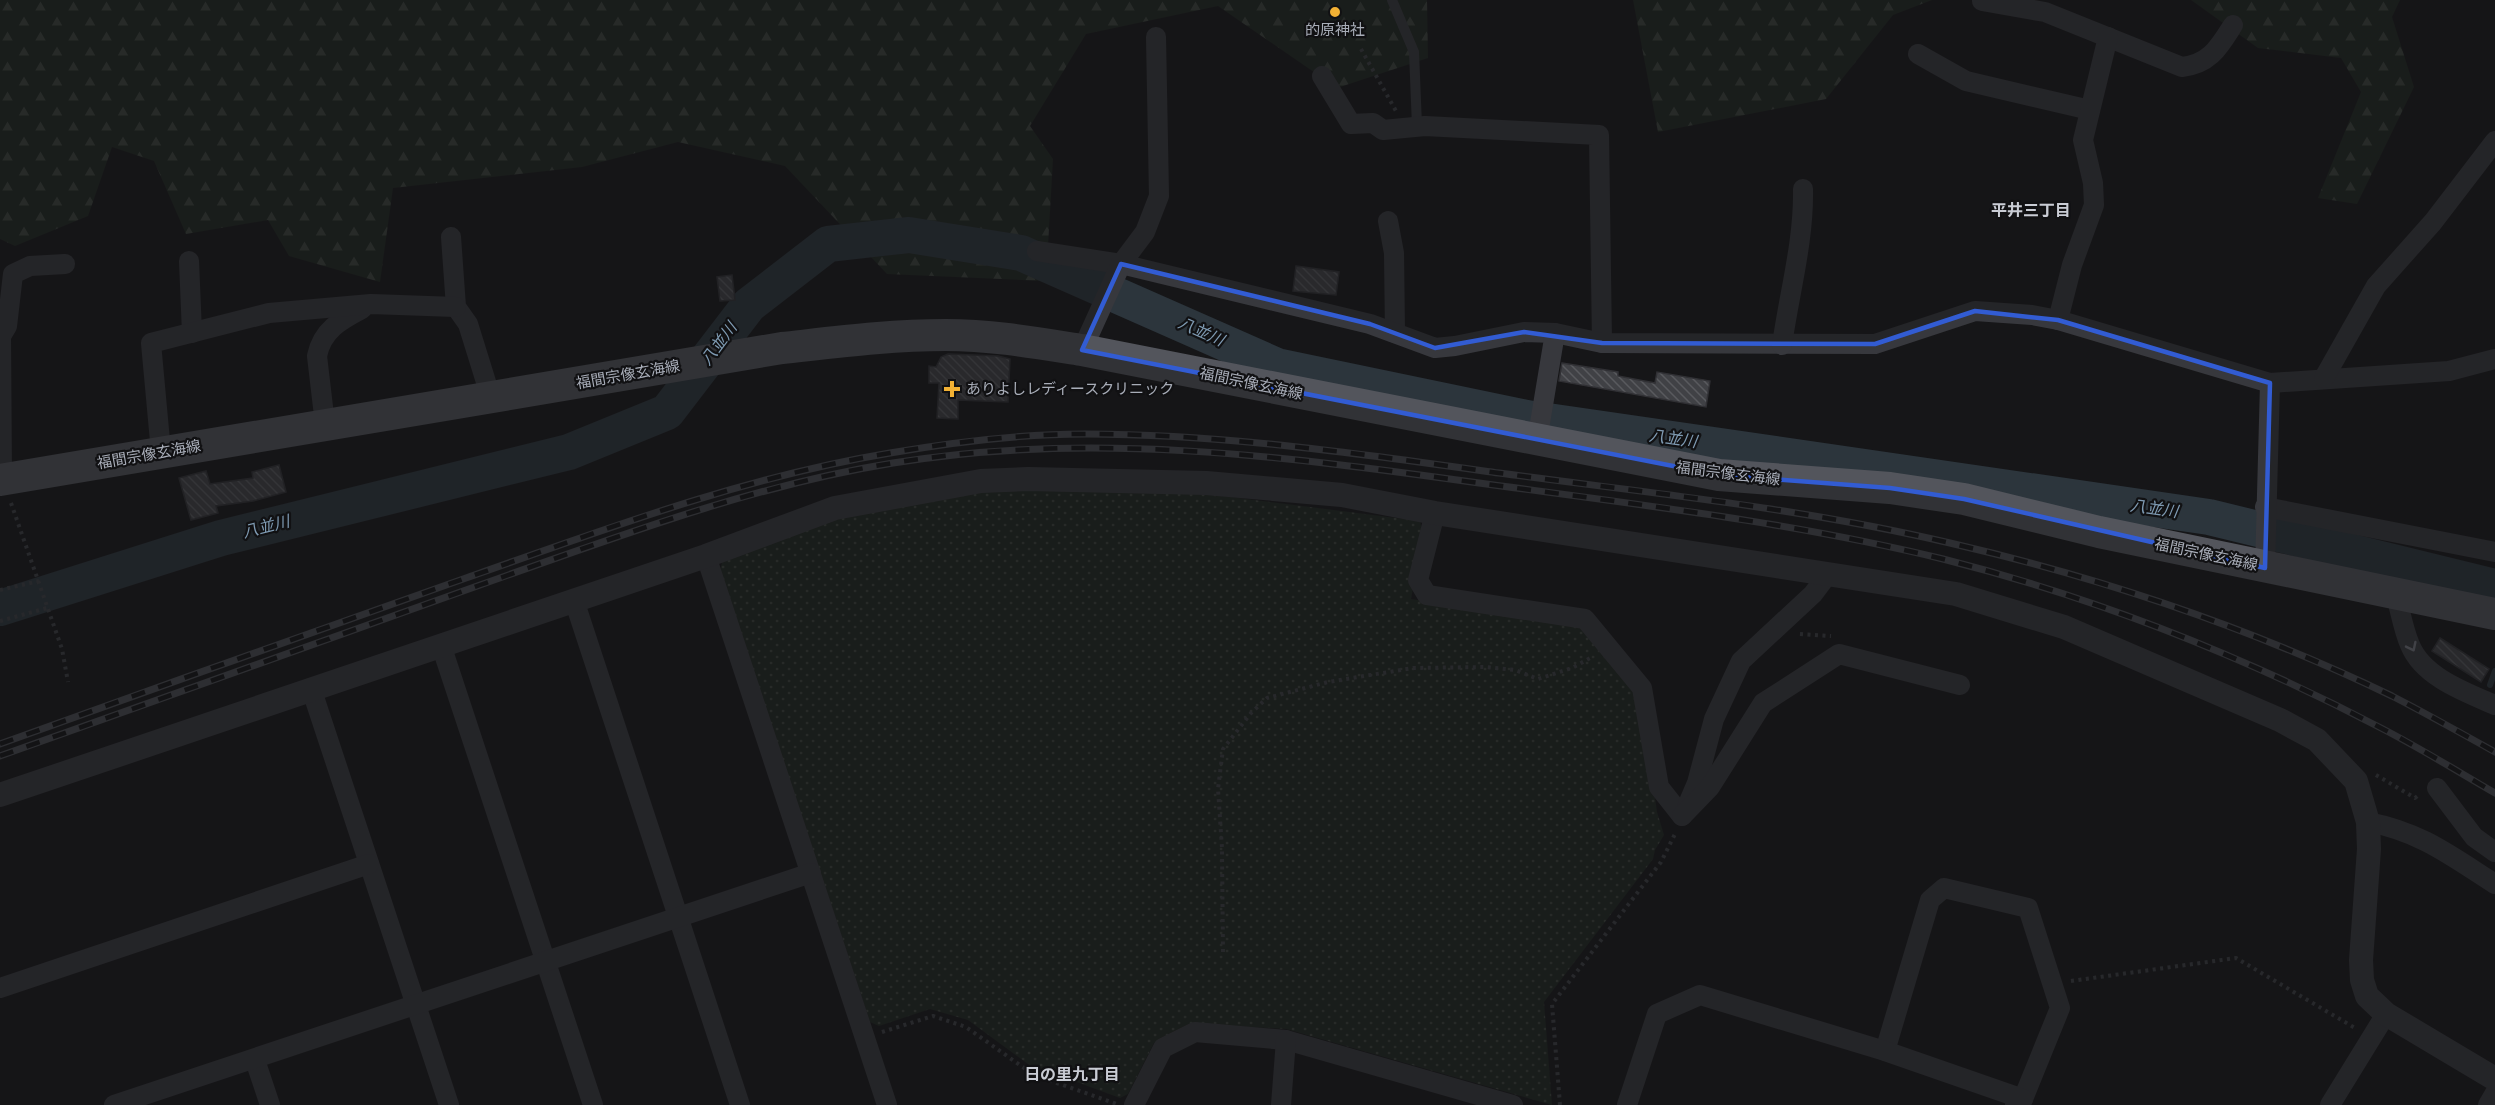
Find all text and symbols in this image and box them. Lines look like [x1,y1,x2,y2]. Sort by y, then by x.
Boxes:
marker: 的原神社 [1328,5,1342,19]
place label: 的原神社 [1305,20,1365,41]
district label: 平井三丁目 [1991,200,2071,222]
water label: 八並川 [1175,312,1229,353]
water label: 八並川 [696,317,743,370]
street label: 福間宗像玄海線 [574,356,682,394]
street label: 福間宗像玄海線 [1197,363,1305,405]
place label: ありよしレディースクリニック [966,379,1174,400]
marker: ありよしレディースクリニック [943,380,961,398]
water label: 八並川 [1648,425,1700,454]
street label: 福間宗像玄海線 [95,436,203,474]
street label: 福間宗像玄海線 [1675,457,1781,491]
water label: 八並川 [2129,495,2181,524]
water label: 八並川 [240,510,294,543]
street label: 福間宗像玄海線 [2152,534,2260,576]
one-way arrow [2405,641,2417,652]
district label: 日の里九丁目 [1024,1064,1120,1086]

